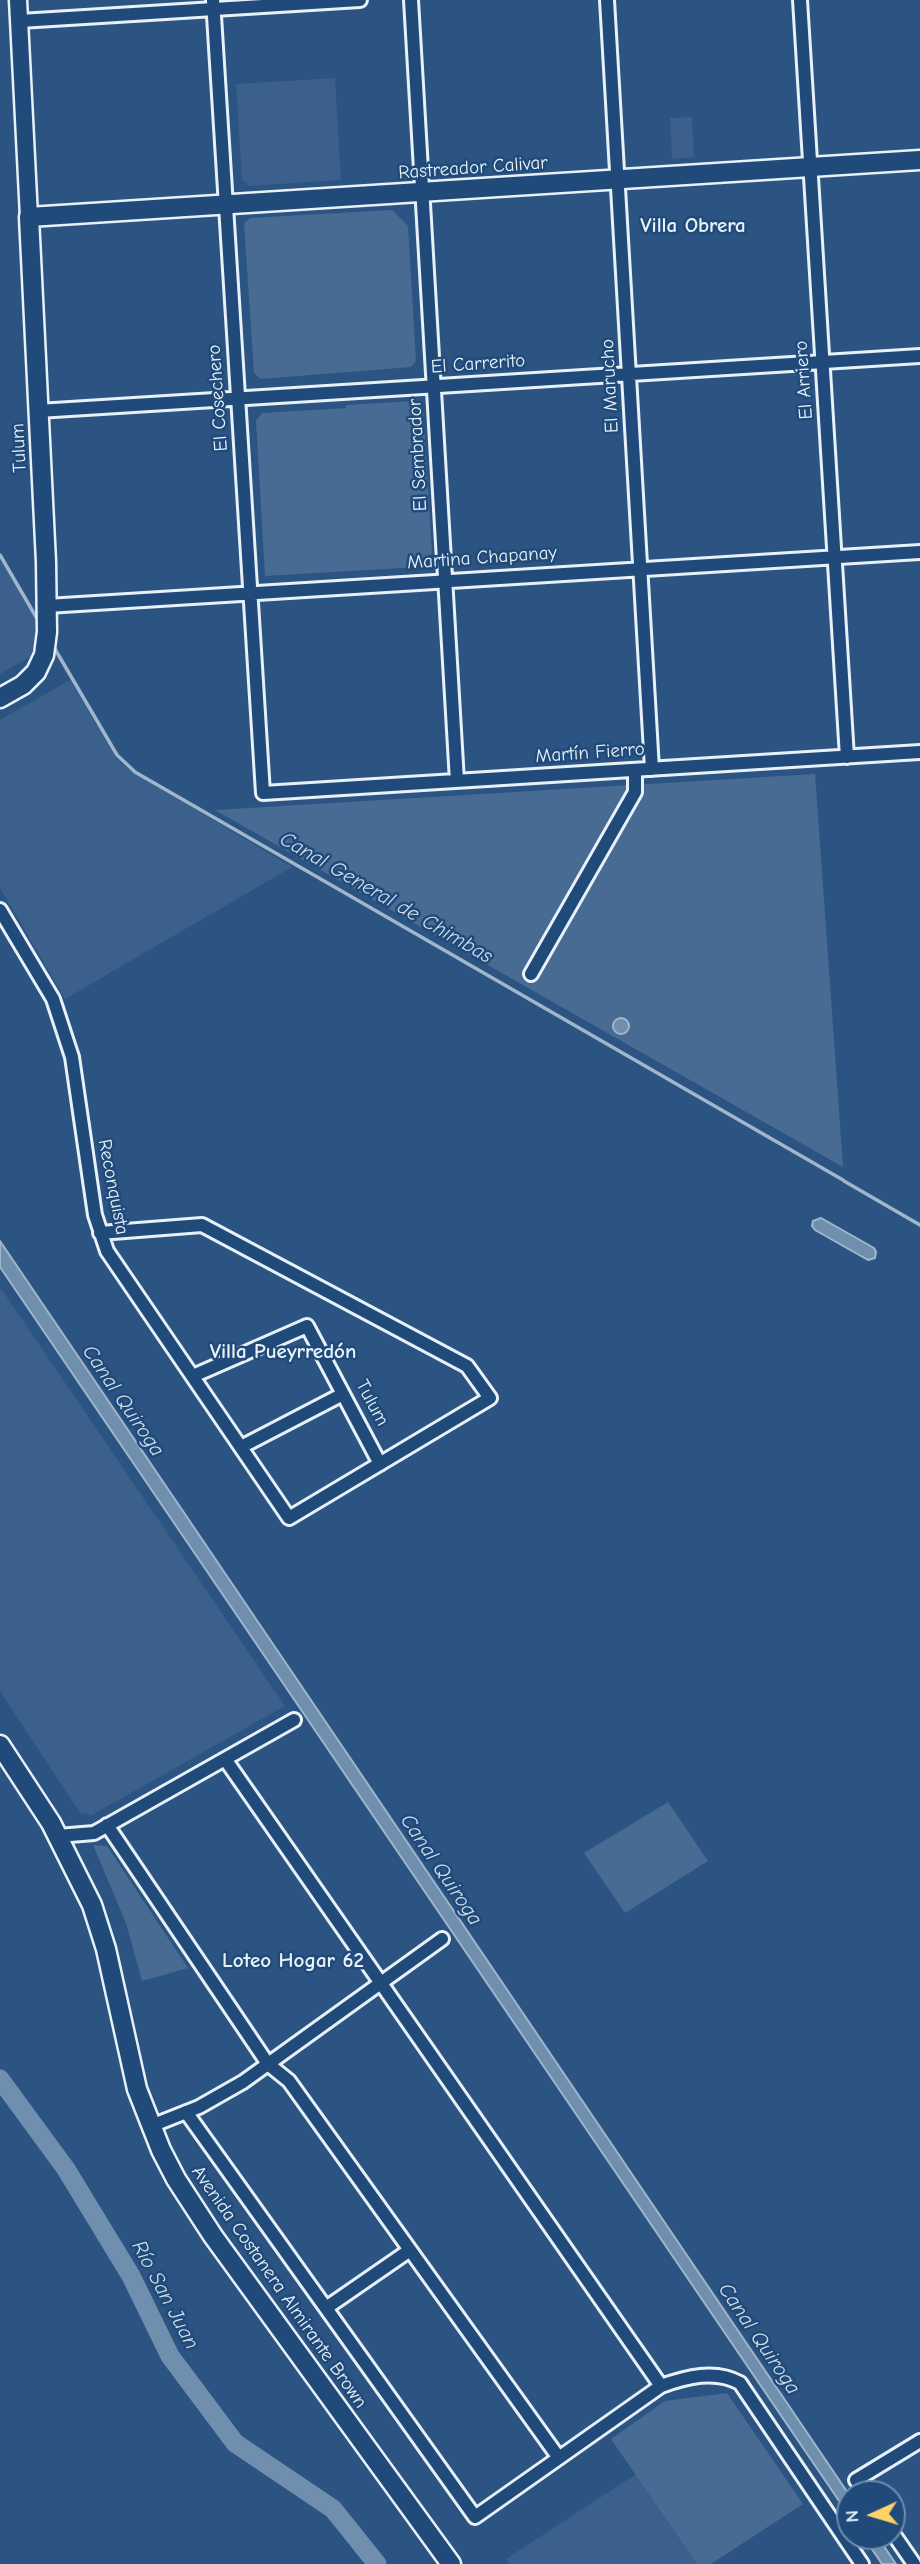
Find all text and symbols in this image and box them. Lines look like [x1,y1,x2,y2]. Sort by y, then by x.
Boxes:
street label: Rastreador Calivar [398,151,548,185]
district label: Villa Obrera [640,213,746,239]
street label: El Marucho [596,338,624,434]
street label: El Arriero [790,340,818,420]
street label: El Cosechero [203,344,233,452]
street label: El Carrerito [430,349,526,379]
street label: El Sembrador [404,398,432,512]
street label: Tulum [6,423,32,473]
street label: Martina Chapanay [406,541,558,575]
street label: Martín Fierro [535,738,645,768]
water label: Canal General de Chimbas [275,827,497,969]
street label: Reconquista [93,1137,133,1237]
district label: Villa Pueyrredón [210,1339,356,1365]
water label: Canal Quiroga [76,1340,170,1462]
street label: Tulum [350,1376,394,1430]
water label: Canal Quiroga [394,1809,488,1931]
district label: Loteo Hogar 62 [222,1948,364,1974]
street label: Avenida Costanera Almirante Brown [186,2161,372,2413]
water label: Río San Juan [126,2236,204,2354]
water label: Canal Quiroga [712,2278,806,2400]
north arrow [836,2480,906,2550]
text: N [841,2509,863,2523]

